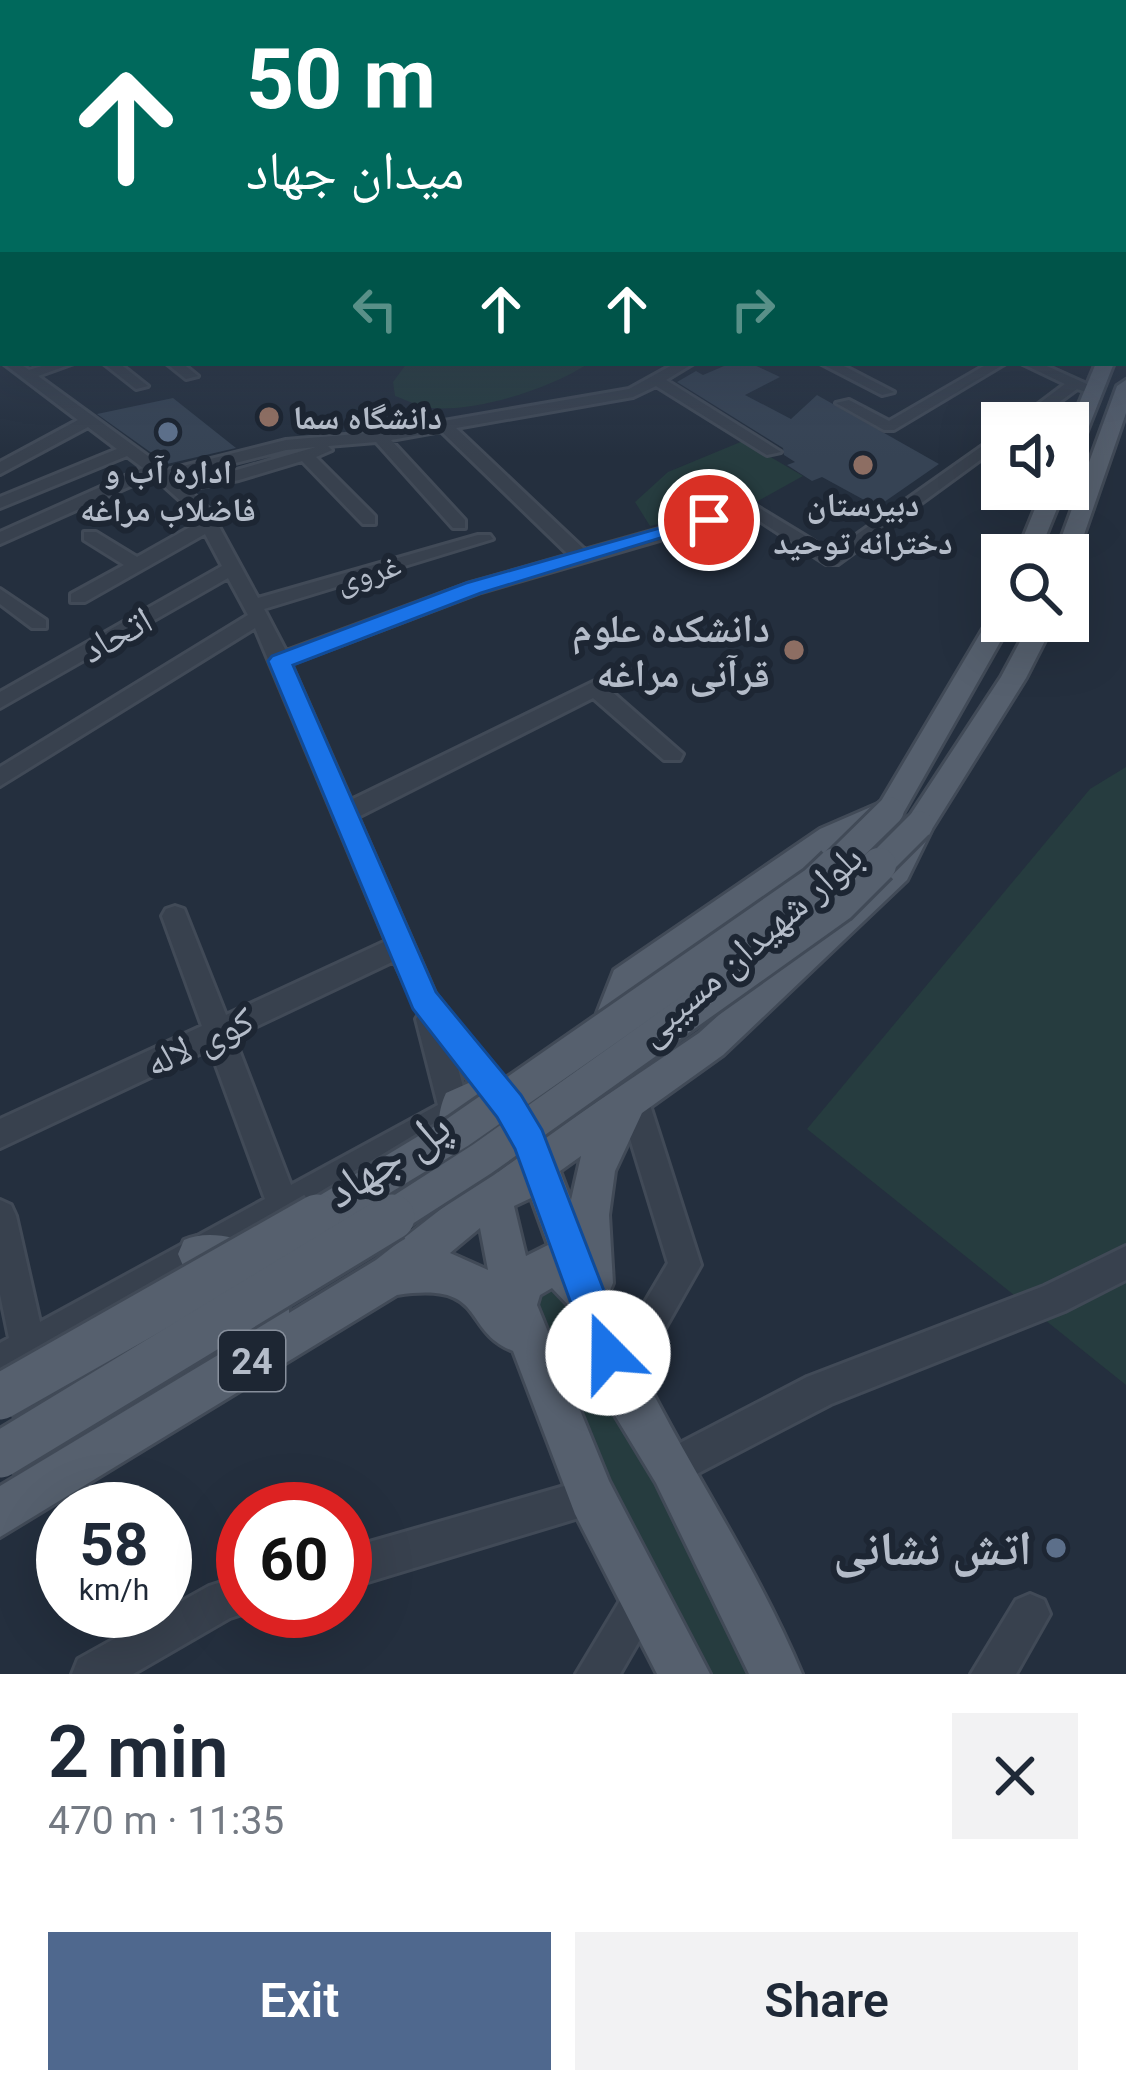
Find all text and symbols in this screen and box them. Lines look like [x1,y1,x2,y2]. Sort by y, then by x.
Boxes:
text: 50 m [246,30,436,129]
icon: ahead [48,48,204,204]
text: میدان جهاد [246,139,465,202]
icon: left [342,276,408,342]
icon: ahead [468,276,534,342]
icon: ahead [594,276,660,342]
icon: right [720,276,786,342]
place label: دانشگاه سما [293,398,442,437]
map controls [981,402,1089,642]
button: sound [981,402,1089,510]
marker: دانشگاه سما [256,404,282,430]
marker: اداره آب و فاضلاب مراغه [155,419,181,445]
place label: اداره آب و فاضلاب مراغه [80,452,256,529]
marker: دبیرستان دخترانه توحید [850,452,876,478]
pin [658,469,760,571]
place label: دبیرستان دخترانه توحید [773,485,953,562]
icon: arrive [676,487,742,553]
button: search [981,534,1089,642]
street label: غروی [331,545,405,601]
street label: اتحاد [73,597,160,673]
place label: دانشکده علوم قرآنی مراغه [572,606,770,697]
marker: دانشکده علوم قرآنی مراغه [781,637,807,663]
street label: بلوار شهیدان مسیبی [628,834,872,1056]
street label: کوی لاله [138,997,261,1087]
street label: پل جهاد [314,1097,461,1221]
position arrow [545,1290,671,1416]
road number: 24 [219,1331,285,1391]
speed limit sign: 60 [216,1482,372,1638]
text: 58 [80,1509,148,1580]
place label: اتش نشانی [833,1520,1032,1578]
marker: اتش نشانی [1043,1535,1069,1561]
text: km/h [79,1572,149,1607]
text: 2 min [48,1710,229,1795]
button: close [952,1713,1078,1839]
text: 470 m · 11:35 [48,1798,284,1844]
button: Exit [48,1932,551,2070]
button: Share [575,1932,1078,2070]

